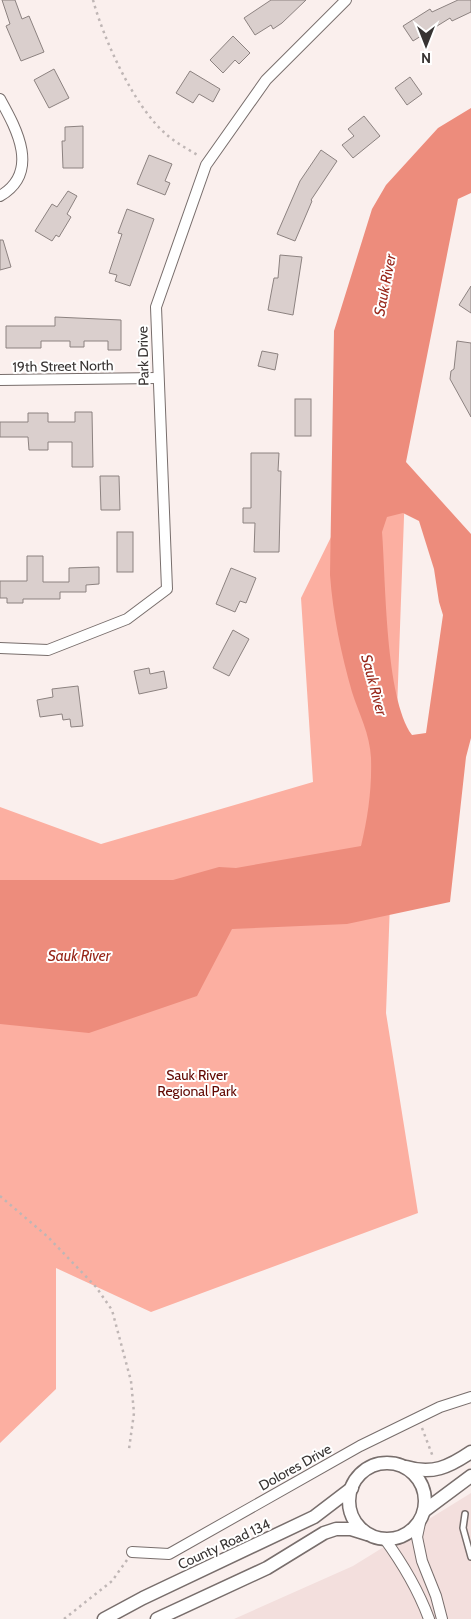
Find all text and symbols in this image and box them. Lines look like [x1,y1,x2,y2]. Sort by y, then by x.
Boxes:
north arrow [401,20,451,70]
text: N [421,49,431,67]
water label: Sauk River [370,251,400,317]
street label: Park Drive [133,326,153,386]
street label: 19th Street North [12,356,114,376]
water label: Sauk River [357,652,391,719]
water label: Sauk River [48,947,112,965]
park label: Sauk River Regional Park [157,1066,237,1100]
street label: Dolores Drive [255,1440,335,1494]
street label: County Road 134 [175,1515,273,1573]

